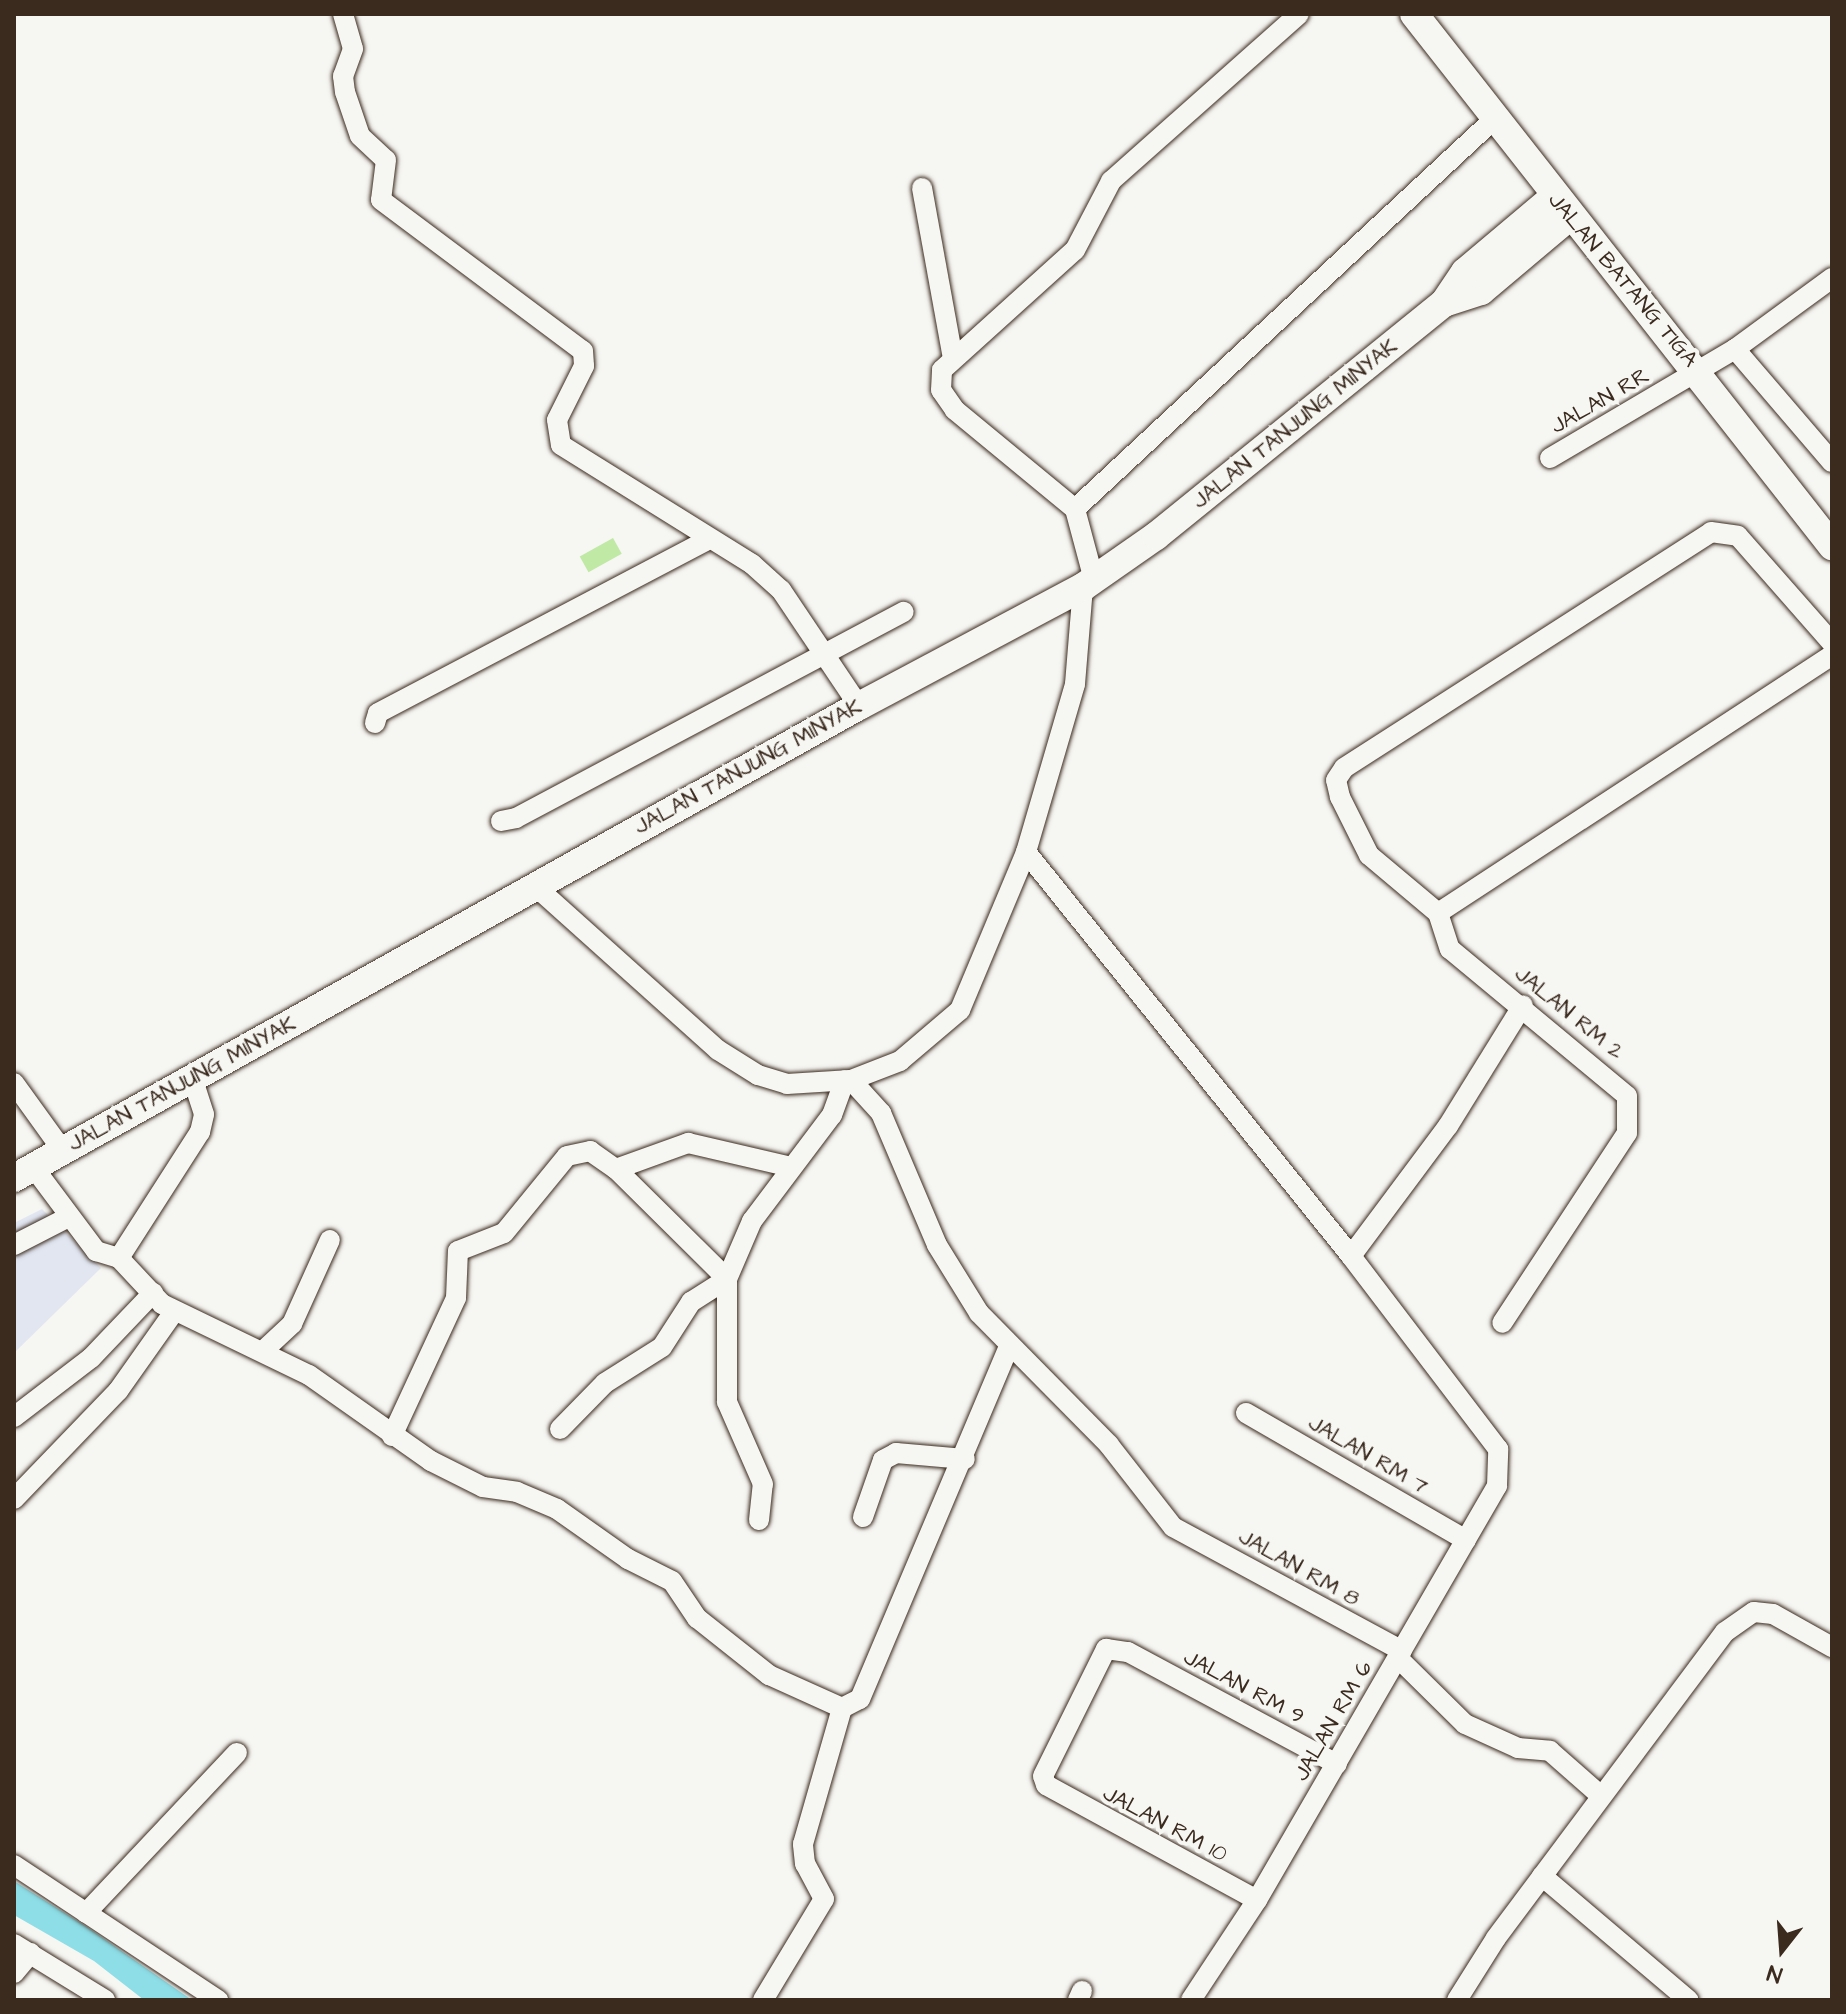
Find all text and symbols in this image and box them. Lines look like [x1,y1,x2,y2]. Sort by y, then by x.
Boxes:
street label: JALAN BATANG TIGA [1542,187,1704,373]
street label: JALAN TANJUNG MINYAK [1187,333,1403,515]
street label: JALAN RR [1546,362,1654,440]
street label: JALAN TANJUNG MINYAK [630,694,866,840]
street label: JALAN RM 2 [1509,961,1629,1065]
street label: JALAN TANJUNG MINYAK [64,1011,300,1157]
street label: JALAN RM 7 [1303,1410,1433,1500]
street label: JALAN RM 8 [1234,1524,1364,1612]
street label: JALAN RM 9 [1179,1644,1309,1730]
street label: JALAN RM 6 [1288,1656,1378,1786]
street label: JALAN RM 10 [1098,1780,1232,1868]
north arrow [1742,1910,1822,1990]
text: N [1764,1957,1786,1990]

